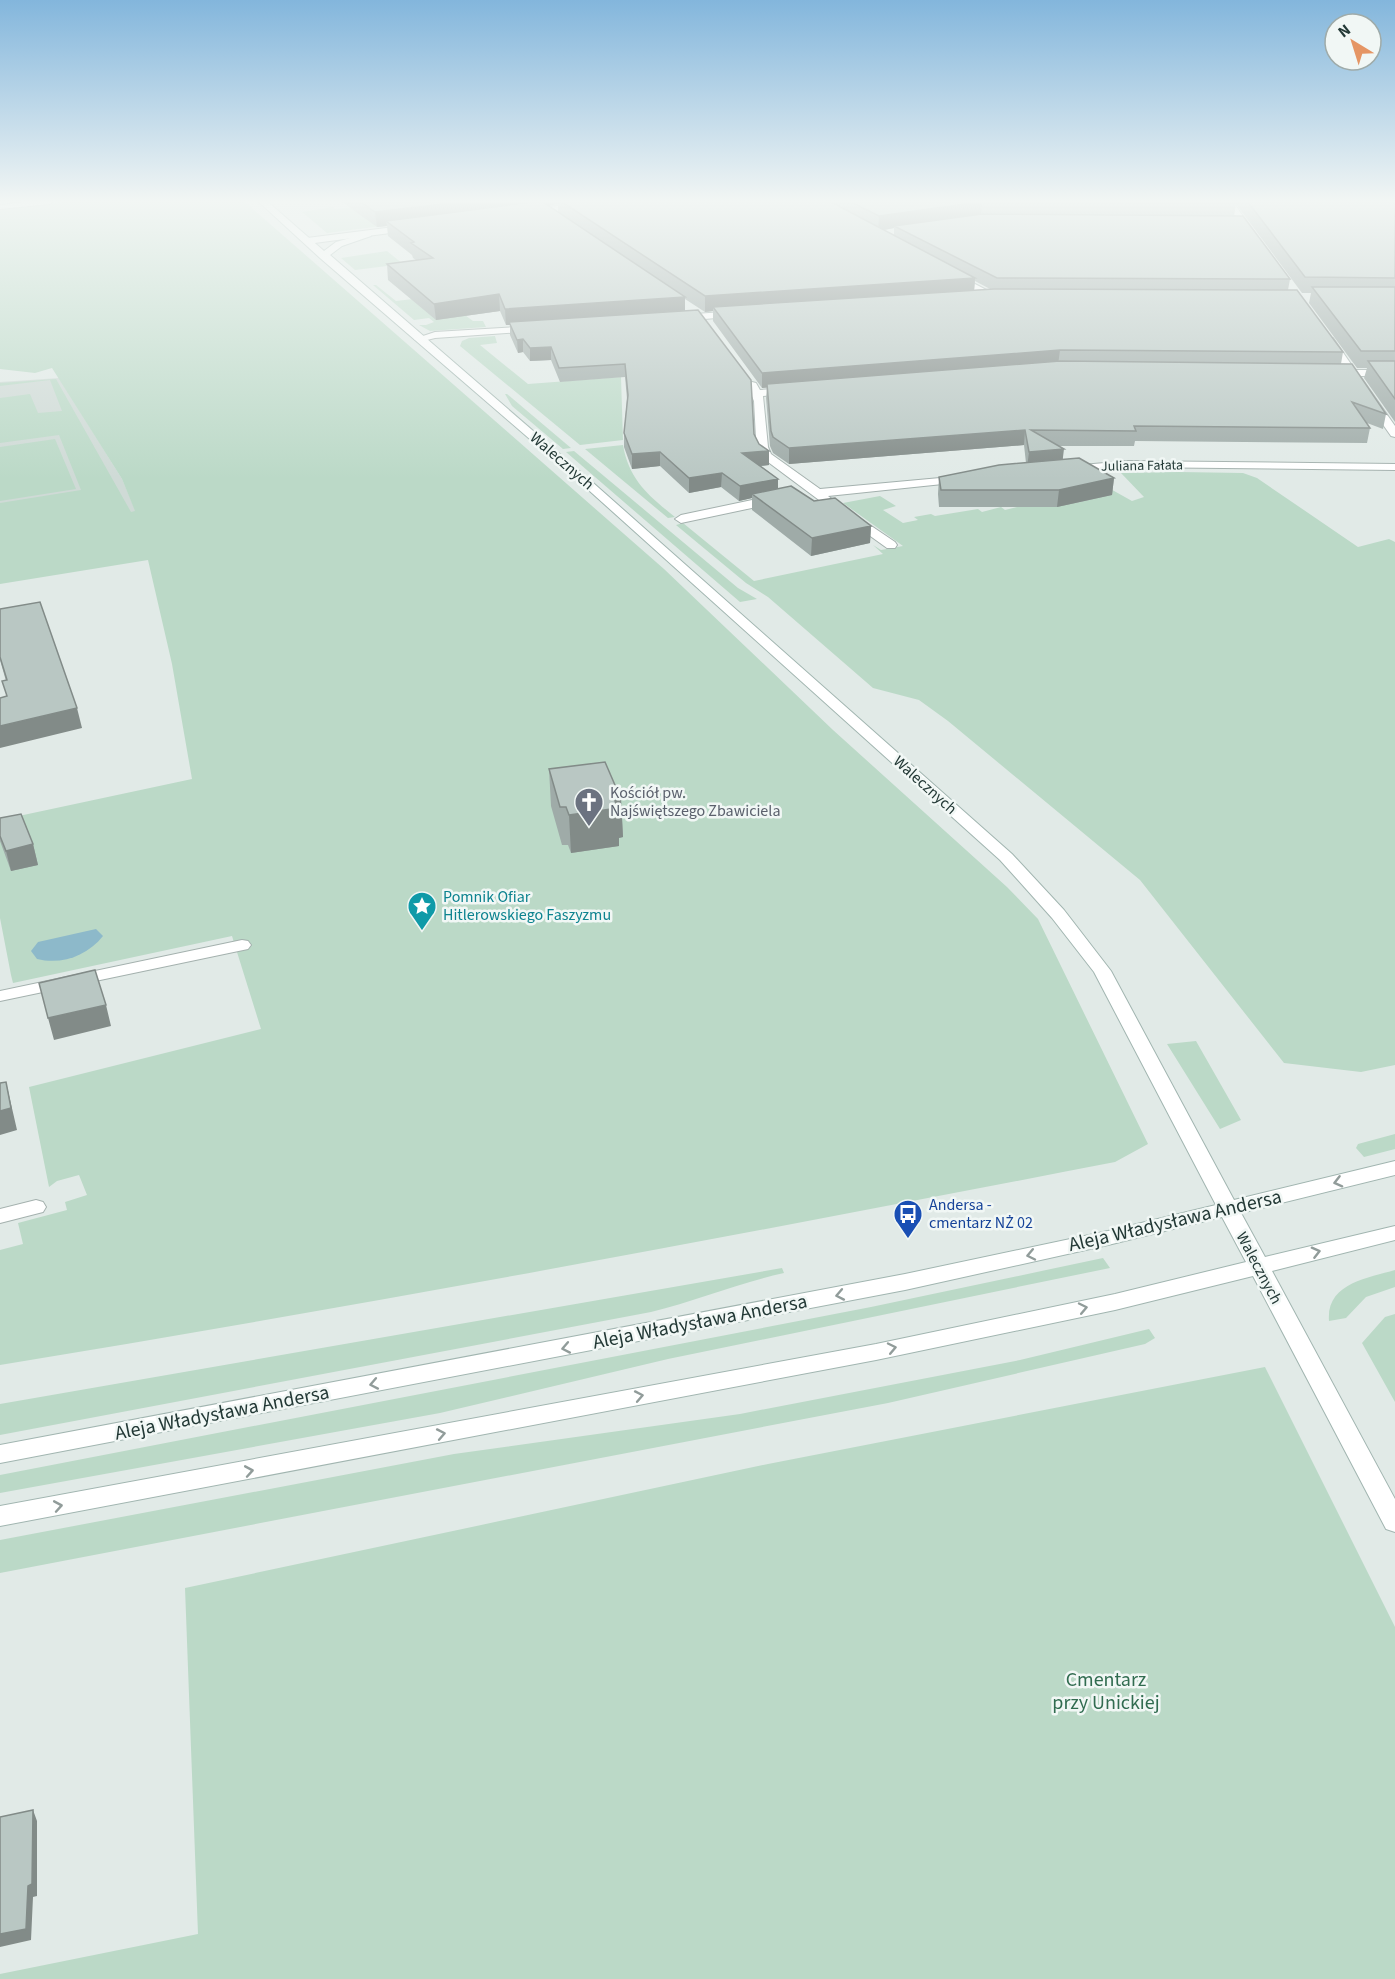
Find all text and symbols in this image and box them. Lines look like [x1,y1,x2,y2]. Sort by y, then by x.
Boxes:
north arrow [1323,12,1383,72]
text: N [1333,19,1355,43]
street label: Walecznych [525,427,599,495]
street label: Juliana Fałata [1101,455,1183,477]
street label: Walecznych [888,751,962,819]
place label: Kościół pw. Najświętszego Zbawiciela [610,782,780,822]
church icon: Kościół pw. Najświętszego Zbawiciela [573,786,605,828]
place label: Pomnik Ofiar Hitlerowskiego Faszyzmu [443,886,611,926]
place icon: Pomnik Ofiar Hitlerowskiego Faszyzmu [406,890,438,932]
one-way arrow [1334,1175,1344,1188]
street label: Aleja Władysława Andersa [1066,1183,1284,1259]
place label: Andersa - cmentarz NŻ 02 [929,1194,1033,1234]
bus stop icon: Andersa - cmentarz NŻ 02 [892,1198,924,1240]
street label: Walecznych [1231,1228,1287,1308]
one-way arrow [1311,1246,1321,1259]
one-way arrow [1026,1248,1036,1261]
street label: Aleja Władysława Andersa [590,1287,810,1357]
one-way arrow [835,1288,845,1301]
one-way arrow [1078,1303,1088,1316]
one-way arrow [561,1341,571,1354]
one-way arrow [887,1342,897,1355]
one-way arrow [370,1377,380,1390]
street label: Aleja Władysława Andersa [112,1378,332,1448]
one-way arrow [634,1390,644,1403]
one-way arrow [436,1428,446,1441]
one-way arrow [244,1465,254,1478]
one-way arrow [52,1500,62,1513]
park label: Cmentarz przy Unickiej [1052,1666,1160,1717]

